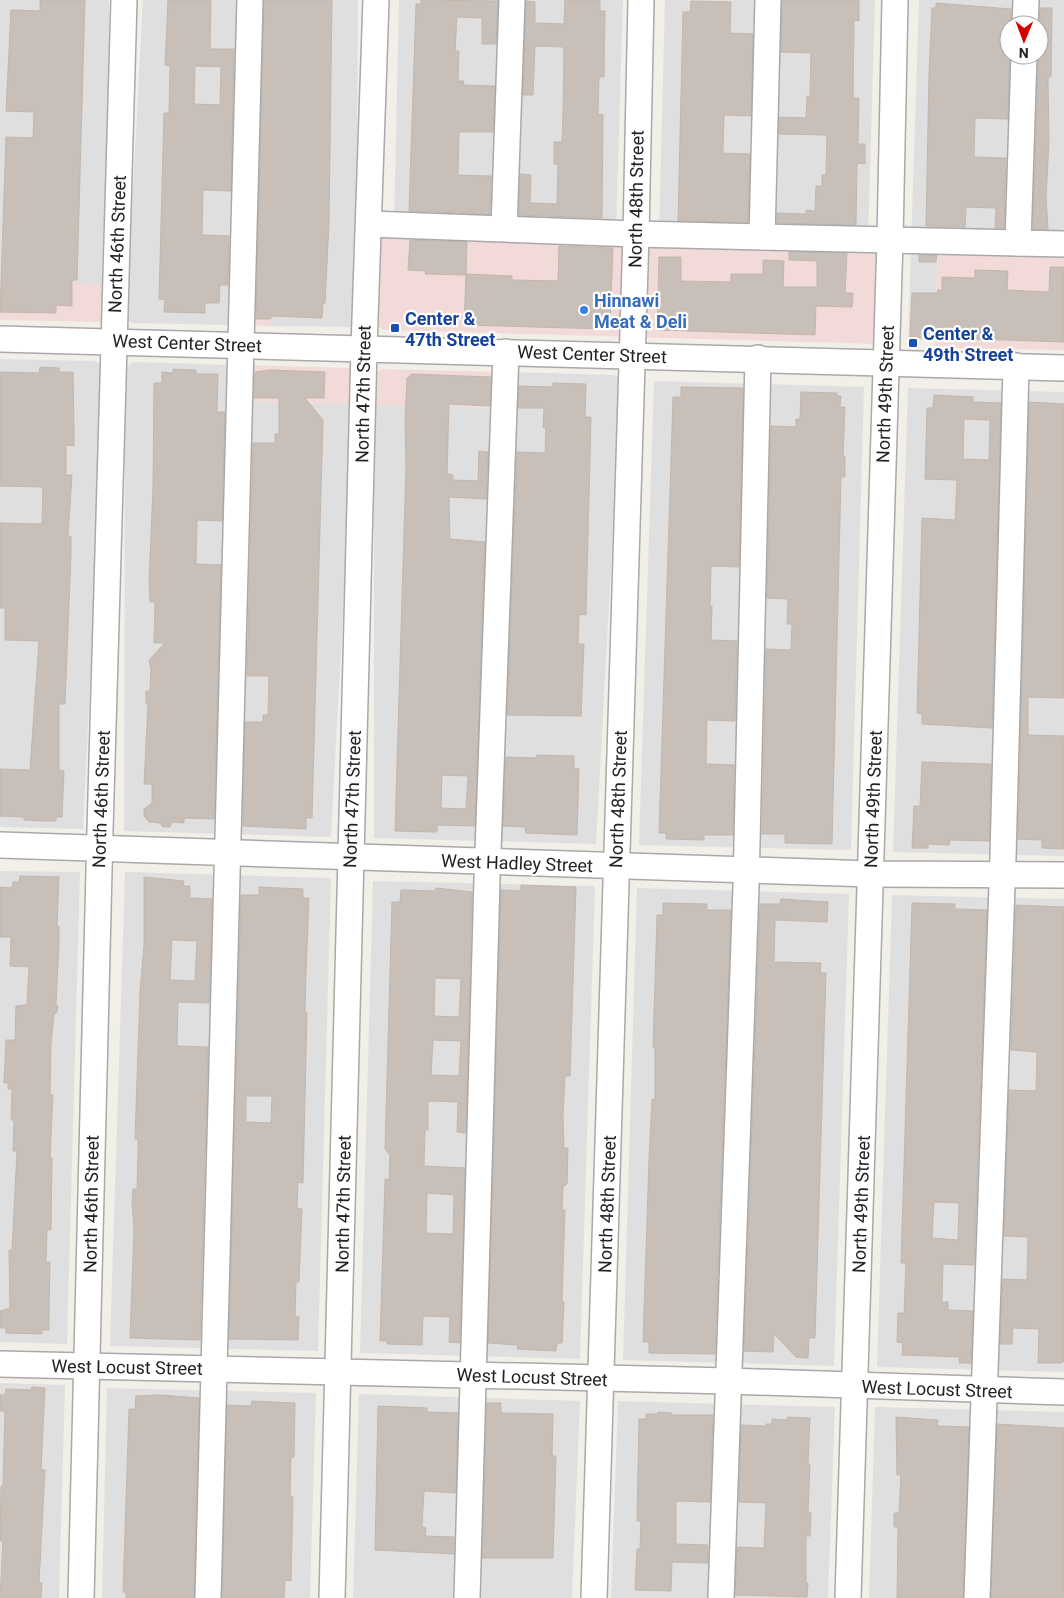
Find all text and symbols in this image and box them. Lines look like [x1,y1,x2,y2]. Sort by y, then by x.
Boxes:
north arrow [999,15,1049,65]
text: N [1019,45,1029,61]
street label: North 48th Street [624,130,648,268]
street label: North 46th Street [104,175,130,313]
place label: Hinnawi Meat & Deli [594,290,687,332]
marker: Hinnawi Meat & Deli [578,304,590,316]
place label: Center & 47th Street [405,308,495,350]
marker: Center & 47th Street [389,322,401,334]
place label: Center & 49th Street [923,323,1013,365]
street label: North 47th Street [351,325,375,463]
street label: North 49th Street [872,325,898,463]
street label: West Center Street [112,330,262,356]
marker: Center & 49th Street [907,337,919,349]
street label: West Center Street [517,341,667,367]
street label: North 46th Street [88,730,114,868]
street label: North 47th Street [339,730,365,868]
street label: North 48th Street [605,730,631,868]
street label: North 49th Street [860,730,886,868]
street label: West Hadley Street [441,850,593,876]
street label: North 46th Street [79,1135,103,1273]
street label: North 47th Street [331,1135,355,1273]
street label: North 48th Street [594,1135,620,1273]
street label: North 49th Street [848,1135,874,1273]
street label: West Locust Street [51,1355,203,1379]
street label: West Locust Street [456,1364,608,1390]
street label: West Locust Street [861,1376,1013,1402]

